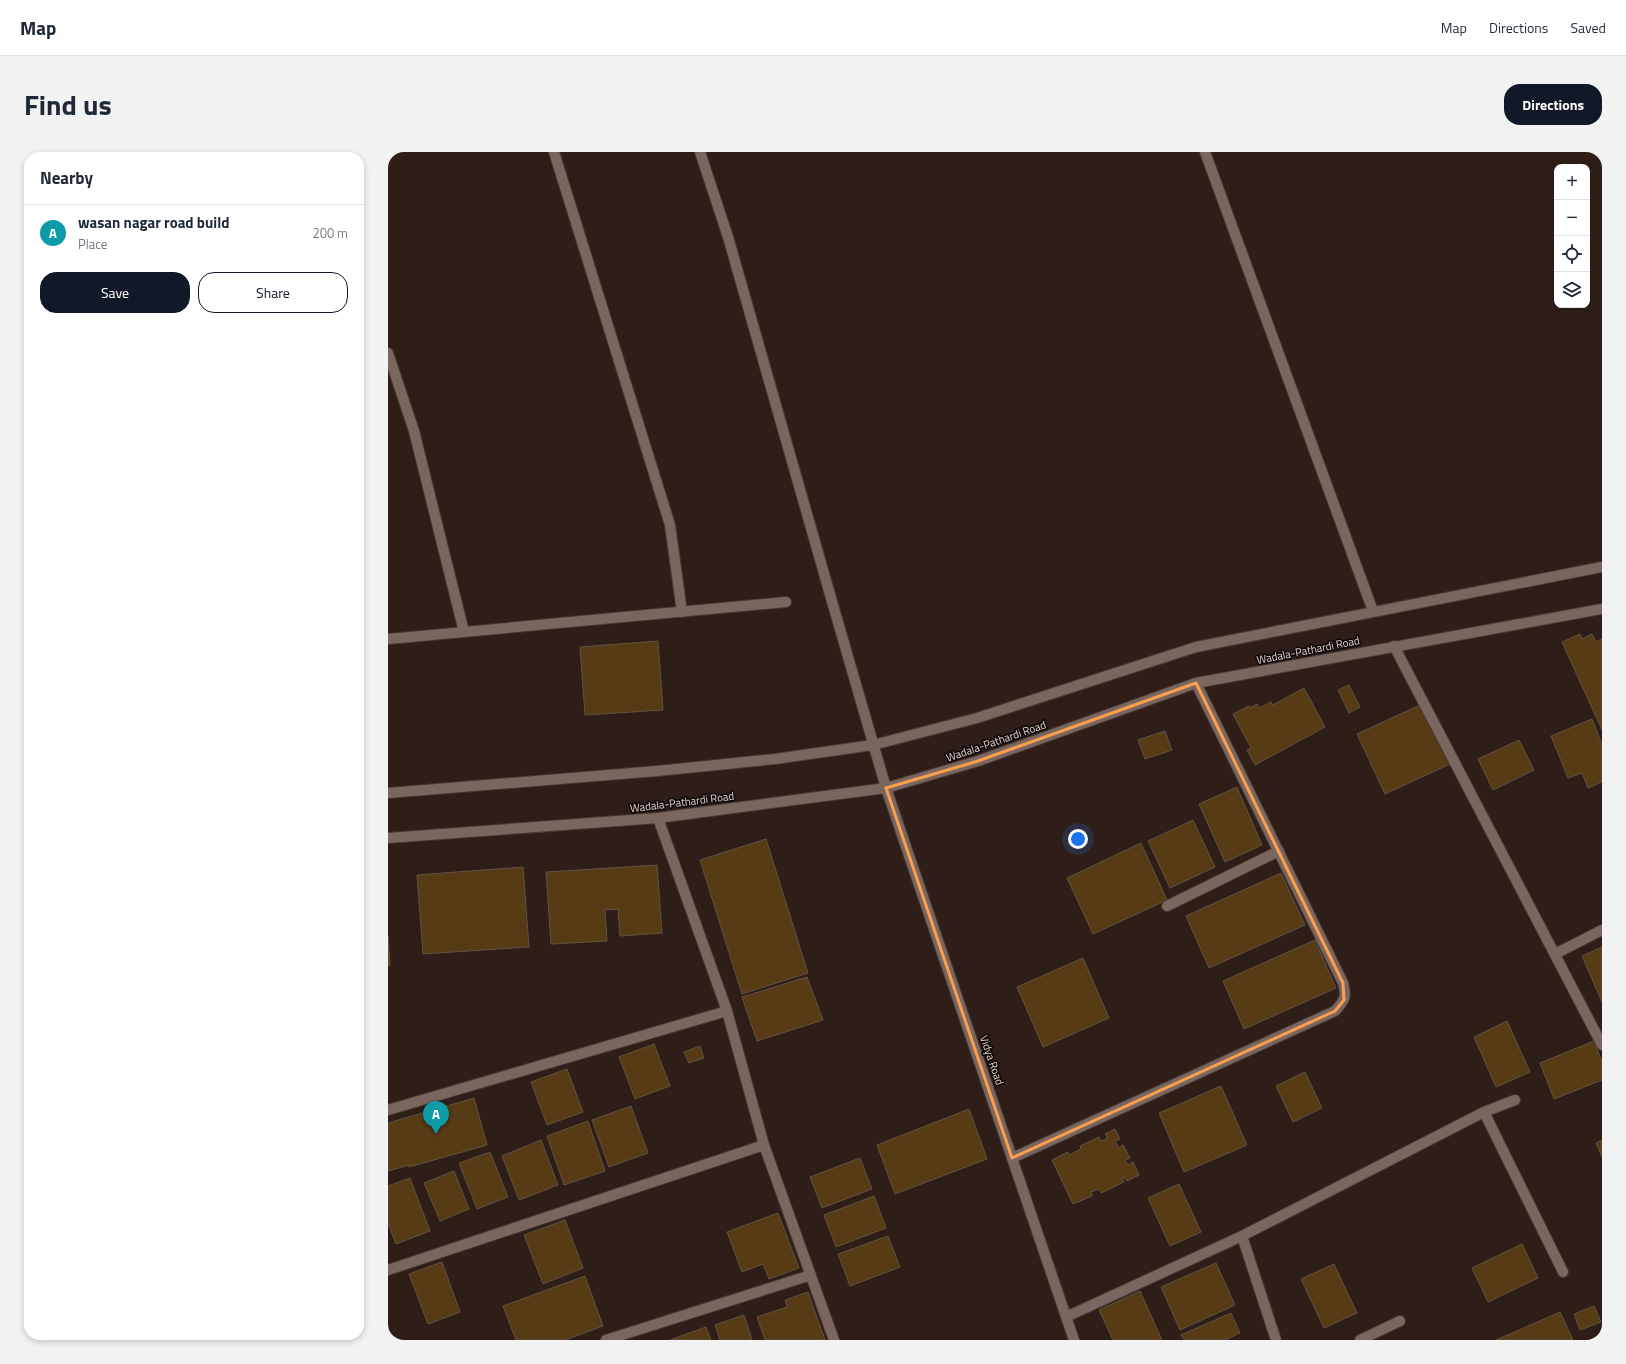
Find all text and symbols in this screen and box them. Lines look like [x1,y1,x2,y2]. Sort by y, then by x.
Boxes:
text: Map [20,13,56,42]
text: Map [1441,17,1467,38]
text: Directions [1489,17,1548,38]
text: Saved [1570,17,1606,38]
text: Find us [24,83,112,126]
button: Directions [1504,84,1602,125]
map controls [1554,164,1590,308]
button: + [1554,164,1590,200]
text: Nearby [40,165,93,191]
button: − [1554,200,1590,236]
text: wasan nagar road build [78,211,229,234]
text: A [49,223,57,243]
text: 200 m [312,223,348,243]
text: Place [78,234,107,254]
button: locate [1554,236,1590,272]
button: Save [40,272,190,313]
button: Share [198,272,348,313]
button: layers [1554,272,1590,308]
street label: Wadala-Pathardi Road [1255,632,1361,668]
street label: Wadala-Pathardi Road [944,716,1048,766]
street label: Wadala-Pathardi Road [629,788,735,816]
your location [1068,829,1088,849]
street label: Vidya Road [976,1033,1008,1087]
pin: A [423,1101,449,1134]

